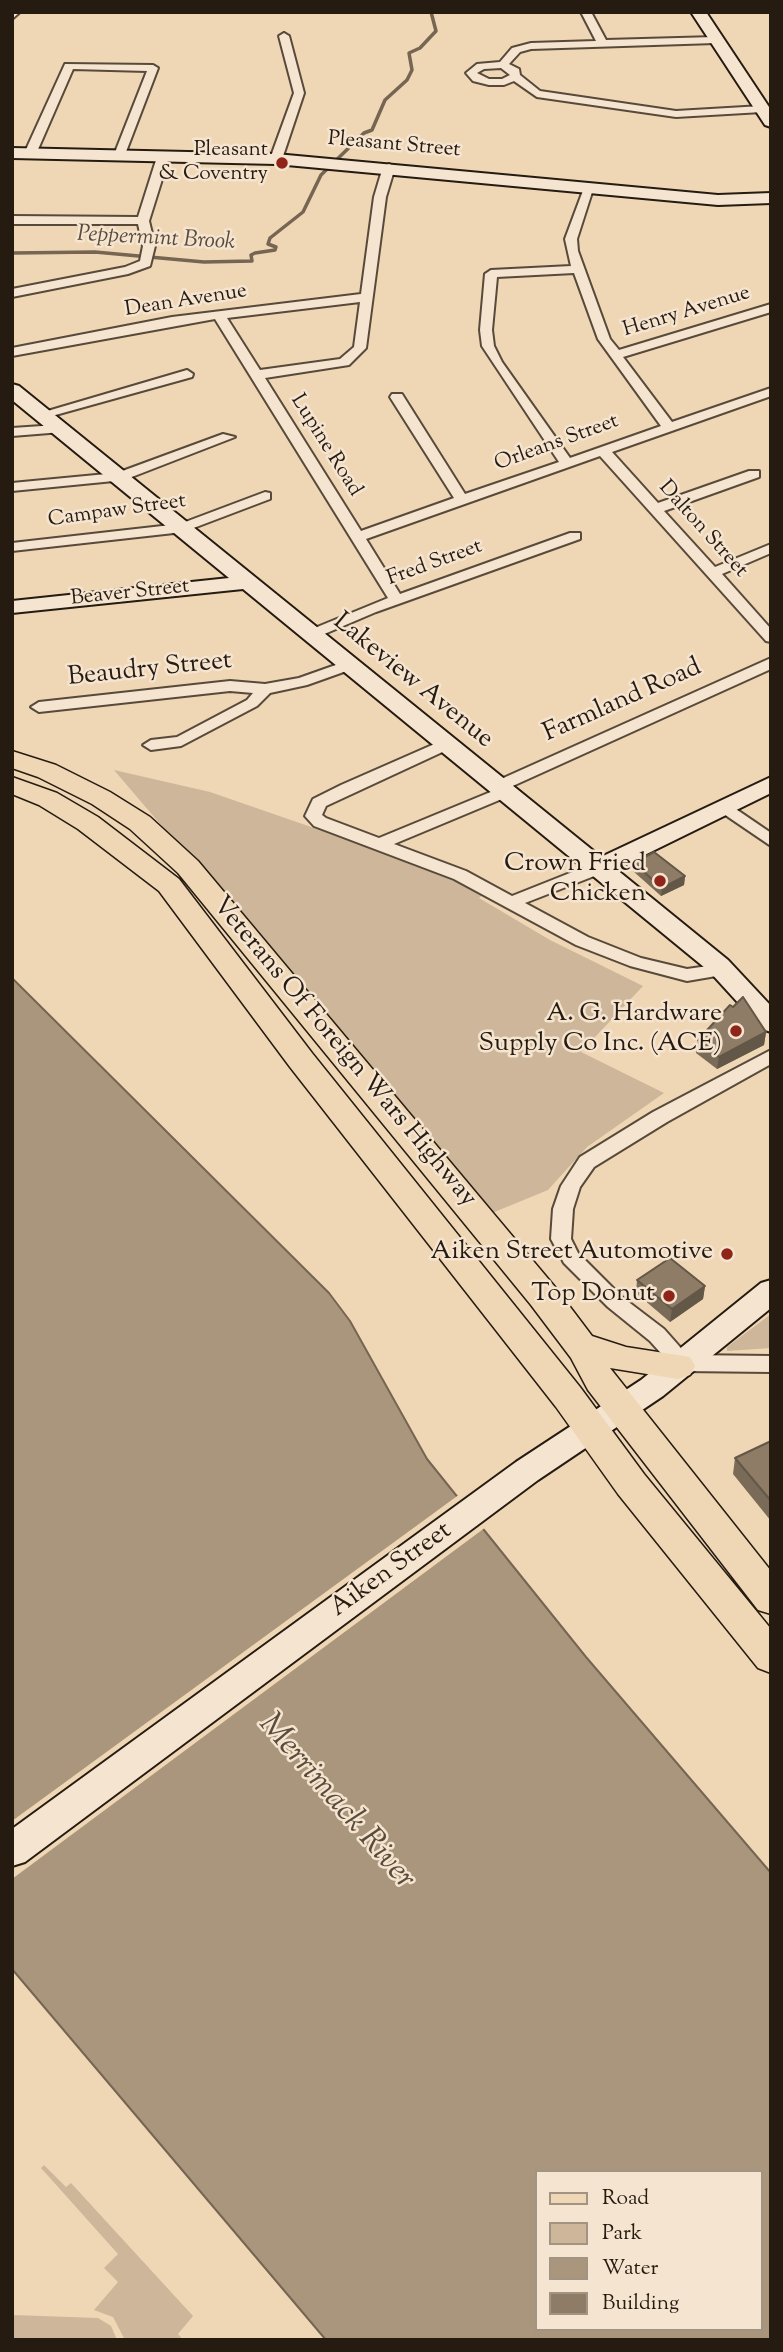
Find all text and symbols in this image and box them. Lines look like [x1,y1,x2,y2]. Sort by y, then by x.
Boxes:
street label: Pleasant Street [327,128,461,164]
place label: Pleasant & Coventry [159,138,268,188]
marker: Pleasant & Coventry [274,155,290,171]
water label: Peppermint Brook [76,222,236,258]
street label: Dean Avenue [123,280,249,324]
street label: Henry Avenue [620,282,754,344]
street label: Lupine Road [284,390,366,502]
street label: Orleans Street [492,410,622,478]
street label: Dalton Street [652,476,752,584]
street label: Campaw Street [46,490,188,534]
street label: Fred Street [384,535,486,593]
street label: Beaver Street [69,575,191,613]
street label: Lakeview Avenue [325,608,499,756]
street label: Beaudry Street [66,647,234,695]
street label: Farmland Road [539,653,707,751]
place label: Crown Fried Chicken [504,850,646,912]
marker: Crown Fried Chicken [652,873,668,889]
street label: Veterans Of Foreign Wars Highway [204,891,482,1215]
place label: A. G. Hardware Supply Co Inc. (ACE) [479,1000,722,1062]
marker: A. G. Hardware Supply Co Inc. (ACE) [728,1023,744,1039]
place label: Aiken Street Automotive [430,1238,713,1270]
marker: Aiken Street Automotive [719,1246,735,1262]
place label: Top Donut [531,1280,655,1312]
marker: Top Donut [661,1288,677,1304]
street label: Aiken Street [325,1517,459,1625]
water label: Merrimack River [248,1707,422,1899]
legend [534,2170,762,2331]
text: Road [602,2184,649,2214]
text: Park [602,2219,642,2249]
text: Water [602,2254,658,2284]
text: Building [602,2289,679,2319]

